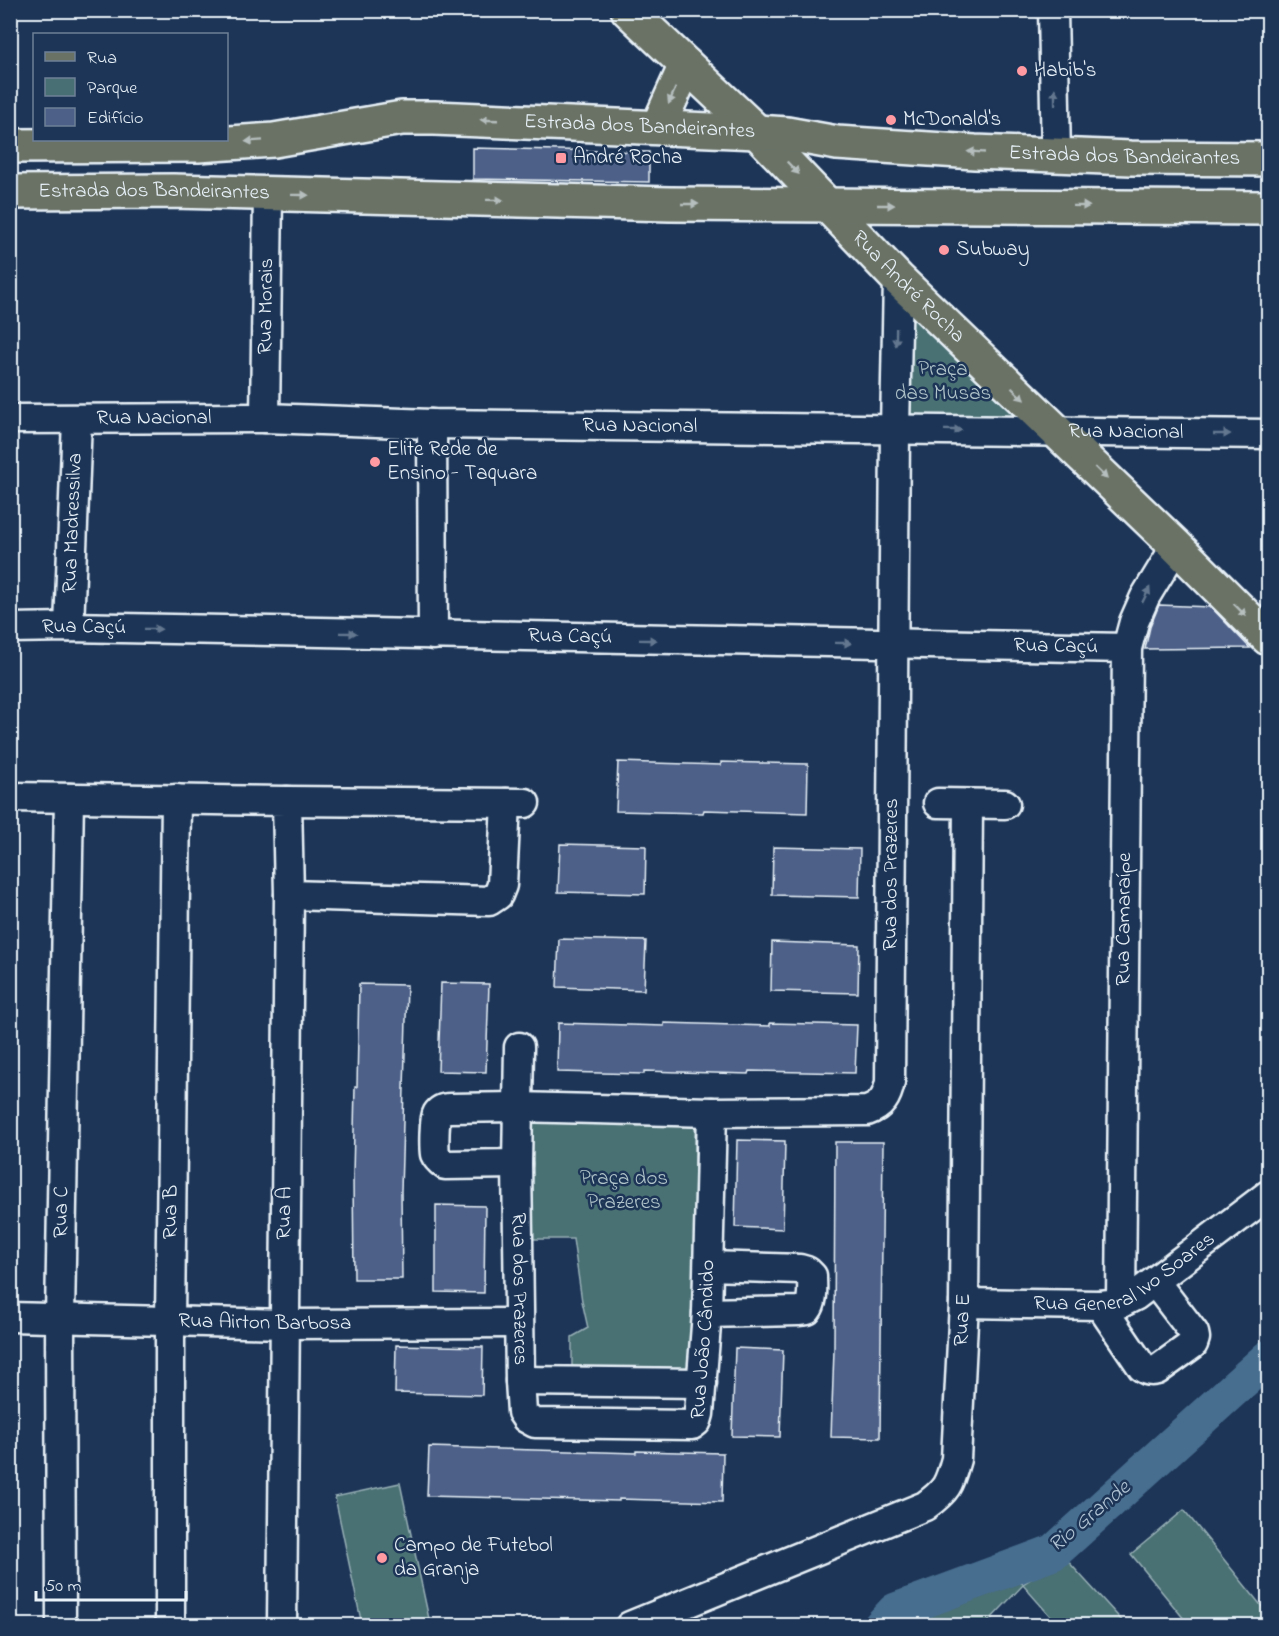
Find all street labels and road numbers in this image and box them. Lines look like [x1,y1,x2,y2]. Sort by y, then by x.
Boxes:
street label: Estrada dos Bandeirantes [523,107,756,147]
street label: Estrada dos Bandeirantes [1008,138,1240,174]
street label: Estrada dos Bandeirantes [38,176,270,209]
street label: Rua André Rocha [844,224,972,350]
street label: Rua Morais [251,258,282,354]
street label: Rua Nacional [96,403,212,434]
street label: Rua Nacional [582,411,698,442]
street label: Rua Nacional [1068,417,1184,448]
street label: Rua Madressilva [55,452,91,594]
street label: Rua Caçú [42,612,126,643]
street label: Rua Caçú [527,621,612,653]
street label: Rua Caçú [1013,631,1098,662]
street label: Rua dos Prazeres [876,798,907,951]
street label: Rua Camaraípe [1109,852,1140,986]
street label: Rua B [156,1185,187,1239]
street label: Rua C [46,1186,77,1238]
street label: Rua A [270,1186,300,1240]
street label: Rua dos Prazeres [503,1213,535,1365]
street label: Rua General Ivo Soares [1033,1225,1222,1320]
street label: Rua João Cândido [684,1259,723,1420]
street label: Rua E [947,1293,979,1347]
street label: Rua Airton Barbosa [178,1306,352,1339]

